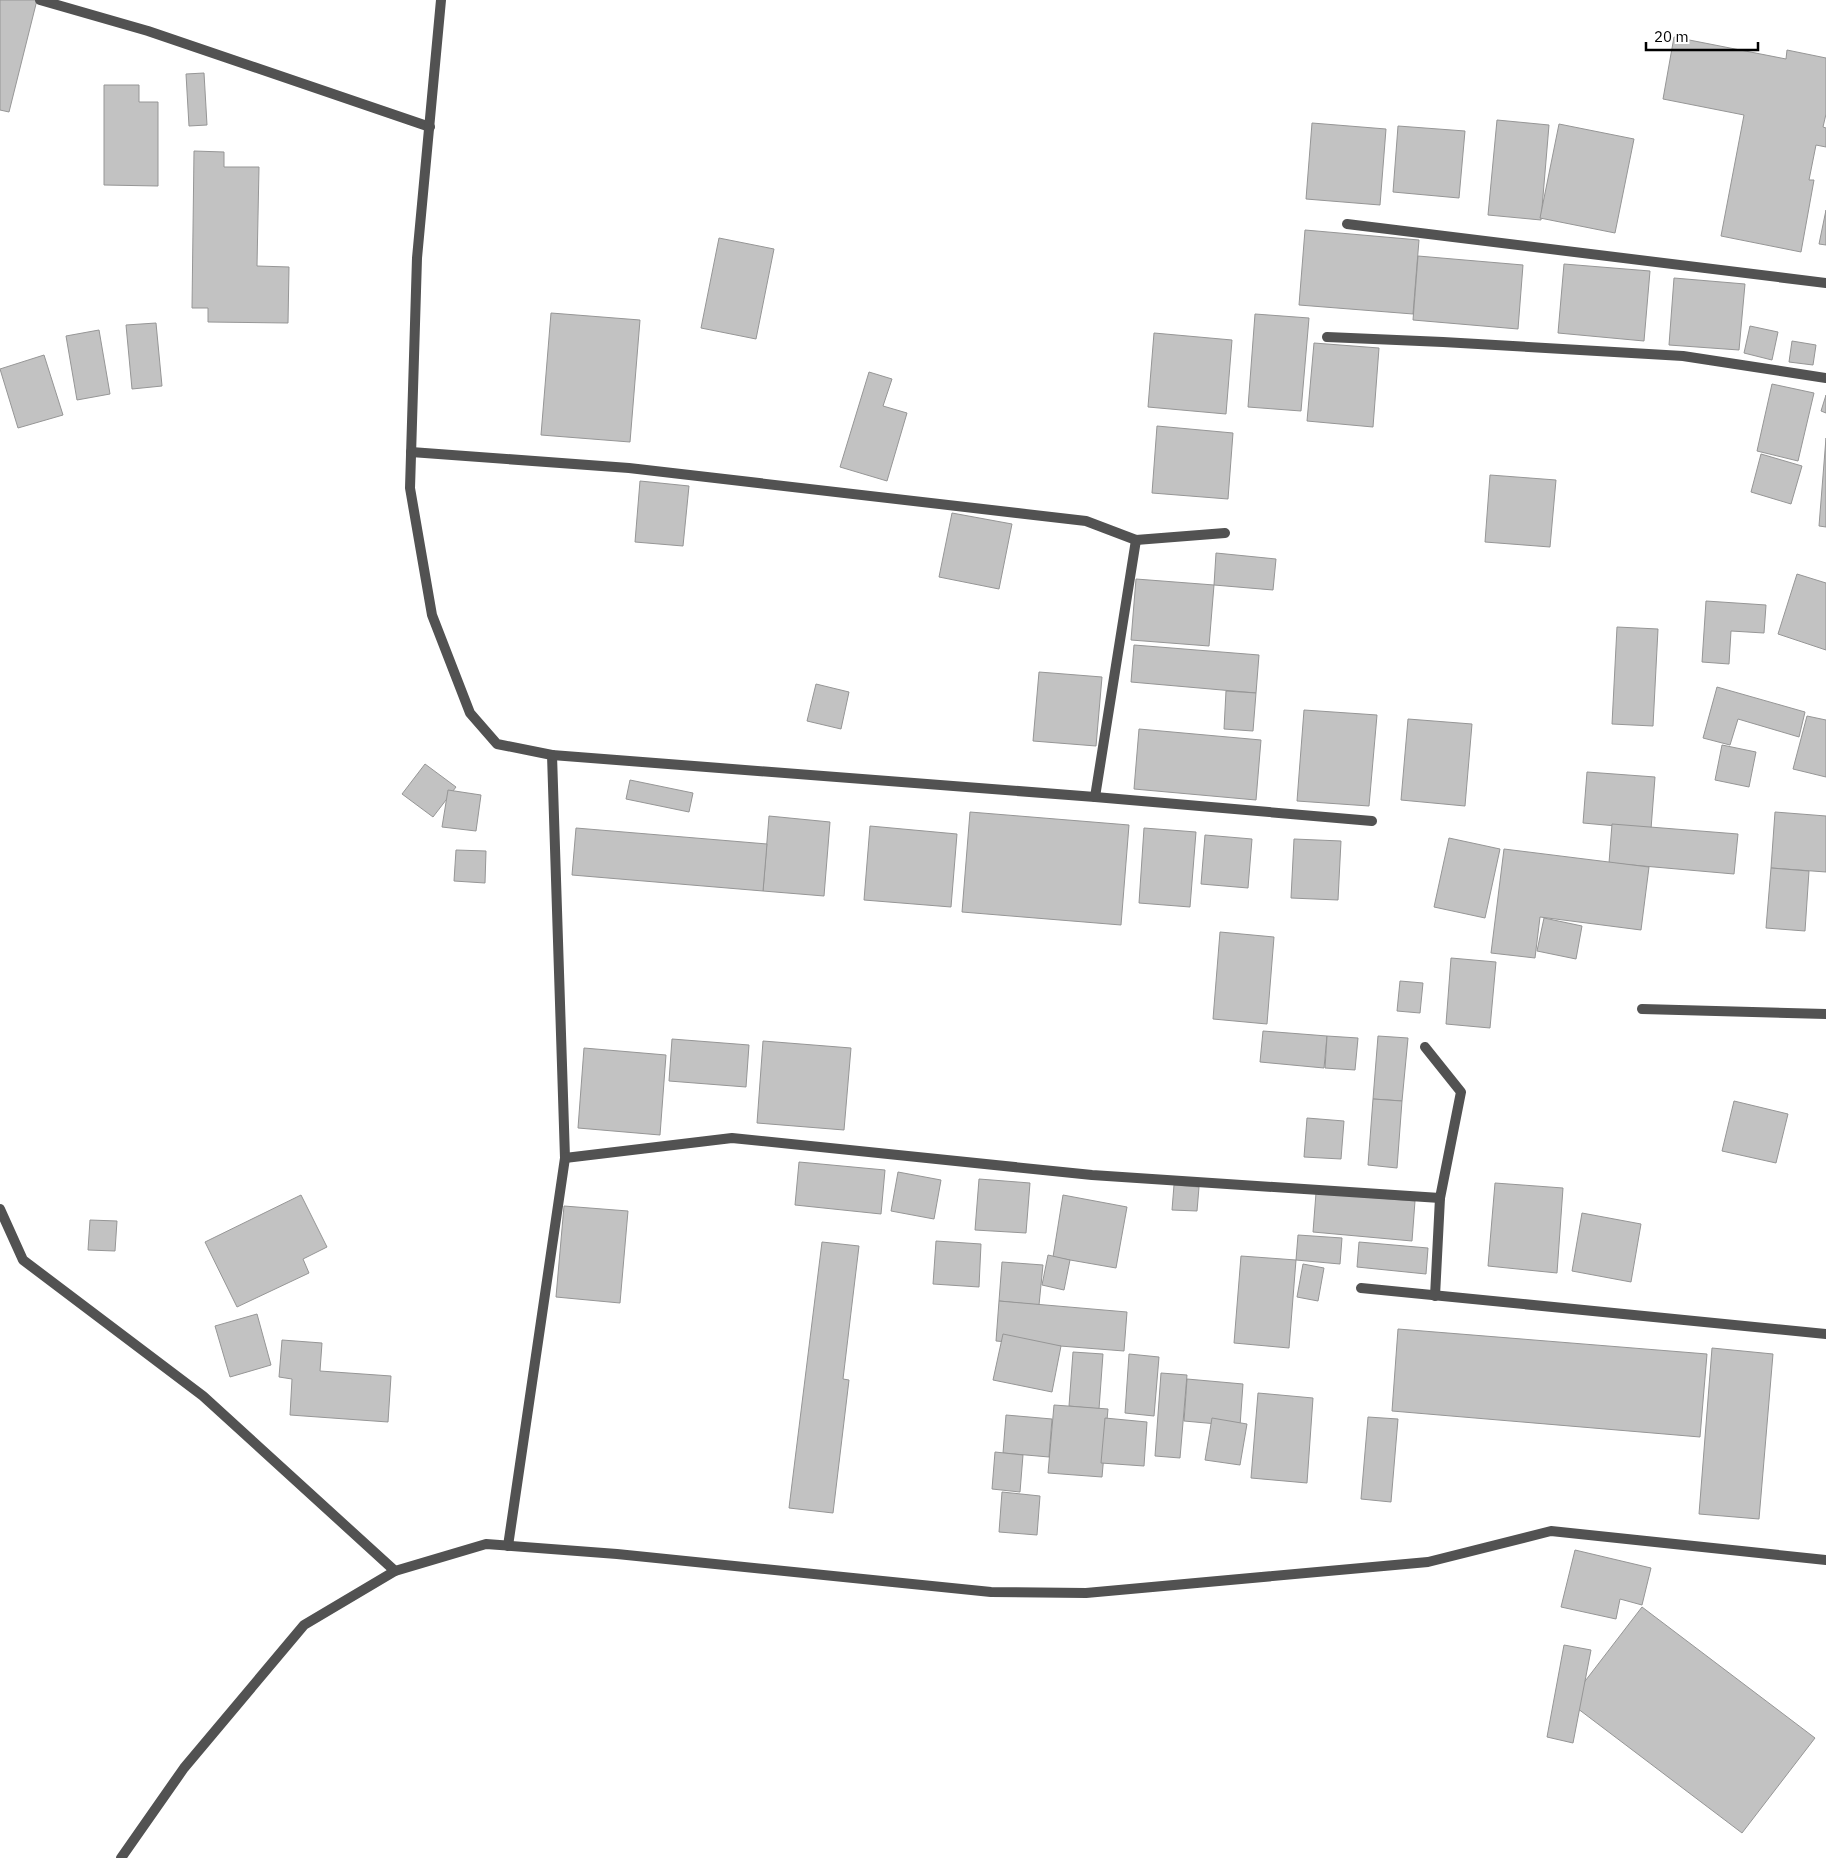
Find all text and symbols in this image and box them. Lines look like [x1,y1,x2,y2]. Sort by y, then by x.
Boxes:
scale bar [1646,20,1758,52]
text: 20 m [1654,27,1689,46]

